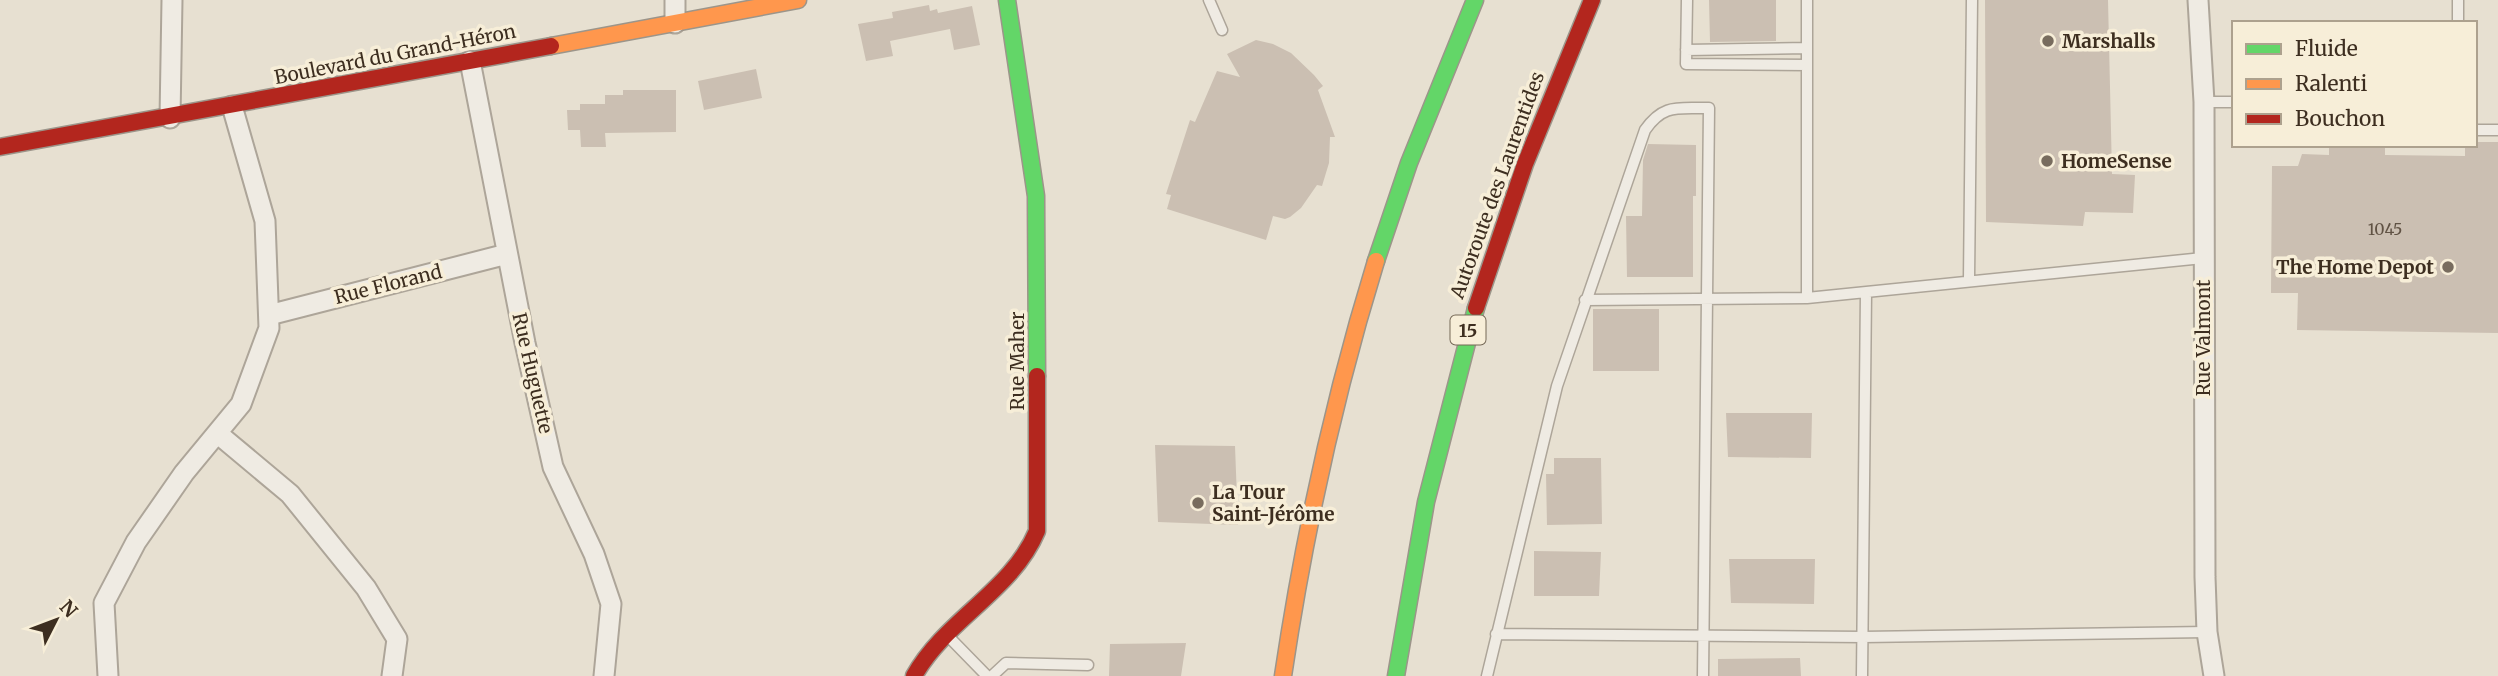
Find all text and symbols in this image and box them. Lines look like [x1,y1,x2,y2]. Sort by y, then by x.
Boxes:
street label: Boulevard du Grand-Héron [272,19,518,89]
legend [2232,21,2477,147]
place label: Marshalls [2062,29,2156,53]
marker: Marshalls [2040,33,2056,49]
text: Fluide [2295,35,2358,62]
street label: Autoroute des Laurentides [1444,68,1549,303]
text: Ralenti [2295,70,2367,97]
text: Bouchon [2295,105,2385,132]
place label: HomeSense [2061,149,2172,173]
marker: HomeSense [2039,153,2055,169]
house number: 1045 [2368,219,2402,239]
place label: The Home Depot [2276,255,2434,279]
street label: Rue Florand [332,259,444,309]
marker: The Home Depot [2440,259,2456,275]
street label: Rue Valmont [2191,279,2215,396]
street label: Rue Huguette [507,310,559,436]
street label: Rue Maher [1005,311,1029,411]
road number: 15 [1450,316,1486,344]
place label: La Tour Saint-Jérôme [1212,480,1334,526]
marker: La Tour Saint-Jérôme [1190,495,1206,511]
north arrow [21,585,91,655]
text: N [55,595,83,622]

